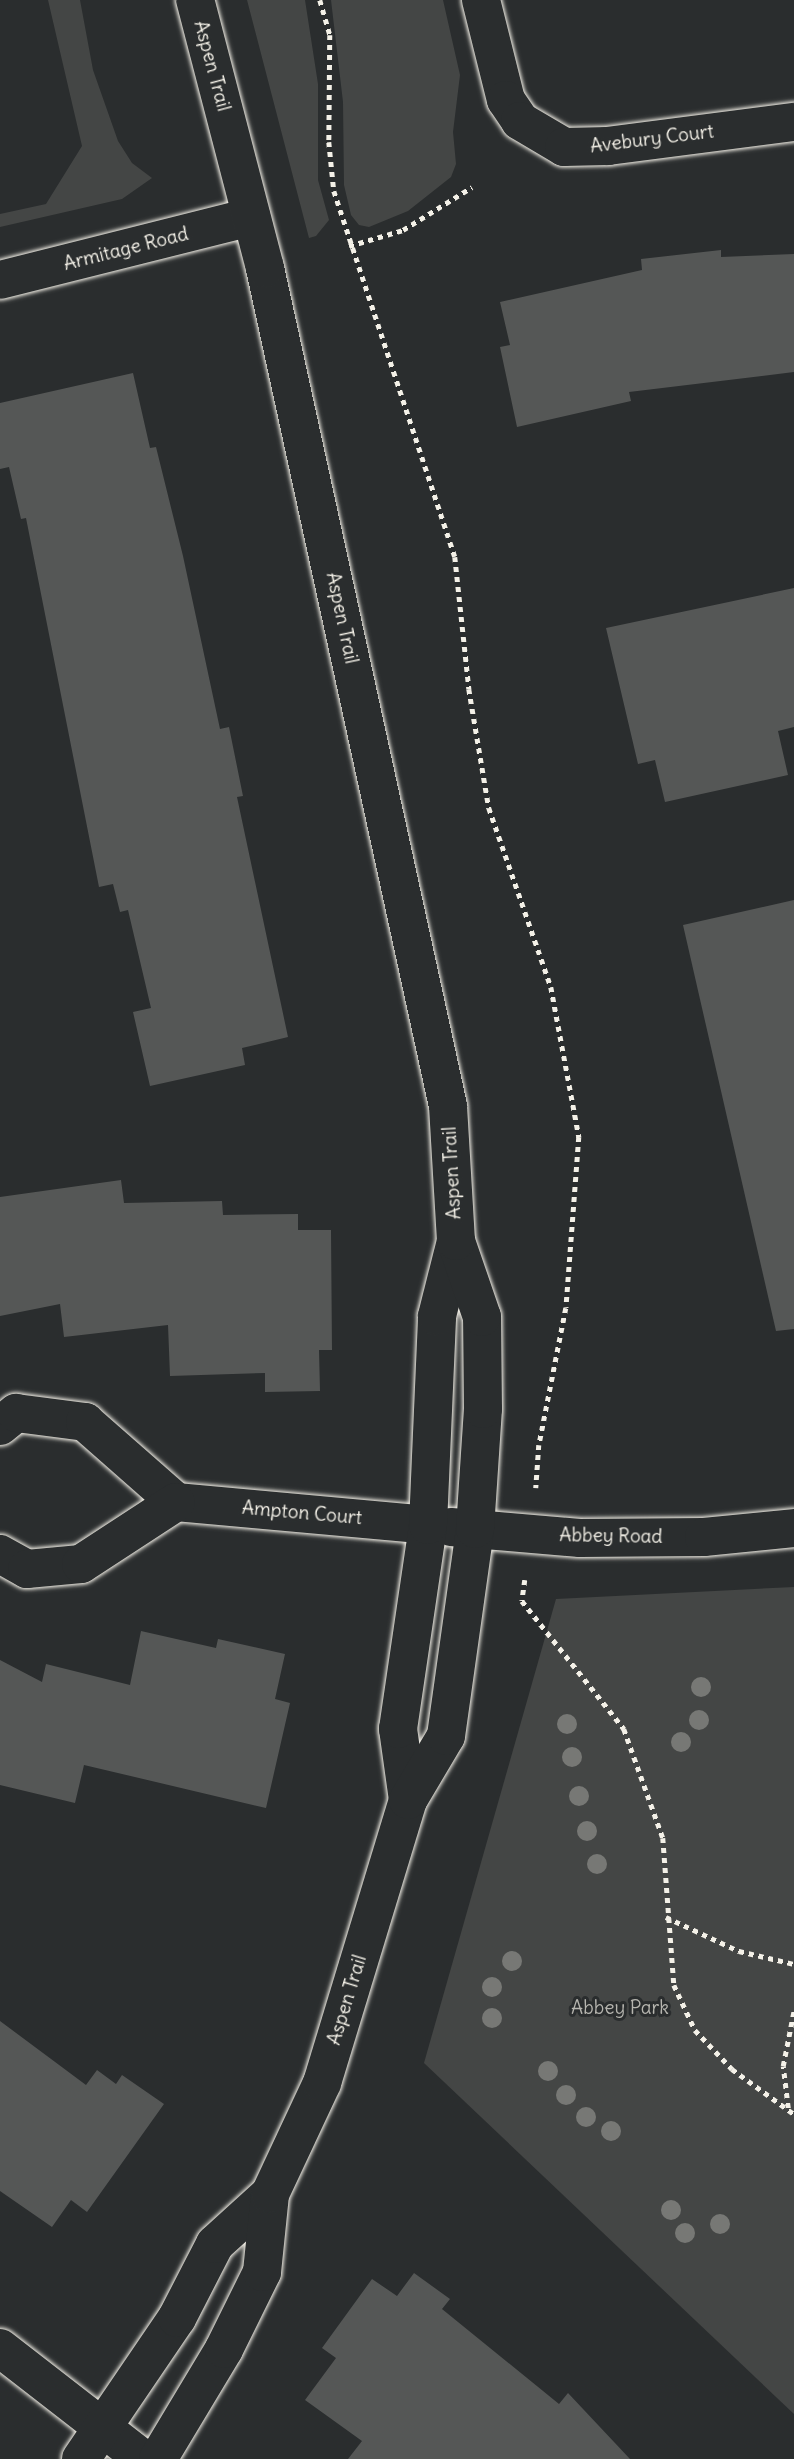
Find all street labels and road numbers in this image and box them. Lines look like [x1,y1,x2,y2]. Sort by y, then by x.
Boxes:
street label: Aspen Trail [189,18,235,114]
street label: Avebury Court [589,120,715,158]
street label: Armitage Road [61,222,191,276]
street label: Aspen Trail [321,570,363,666]
street label: Aspen Trail [438,1126,466,1220]
street label: Ampton Court [241,1496,363,1530]
street label: Abbey Road [559,1524,663,1548]
street label: Aspen Trail [323,1952,371,2048]

